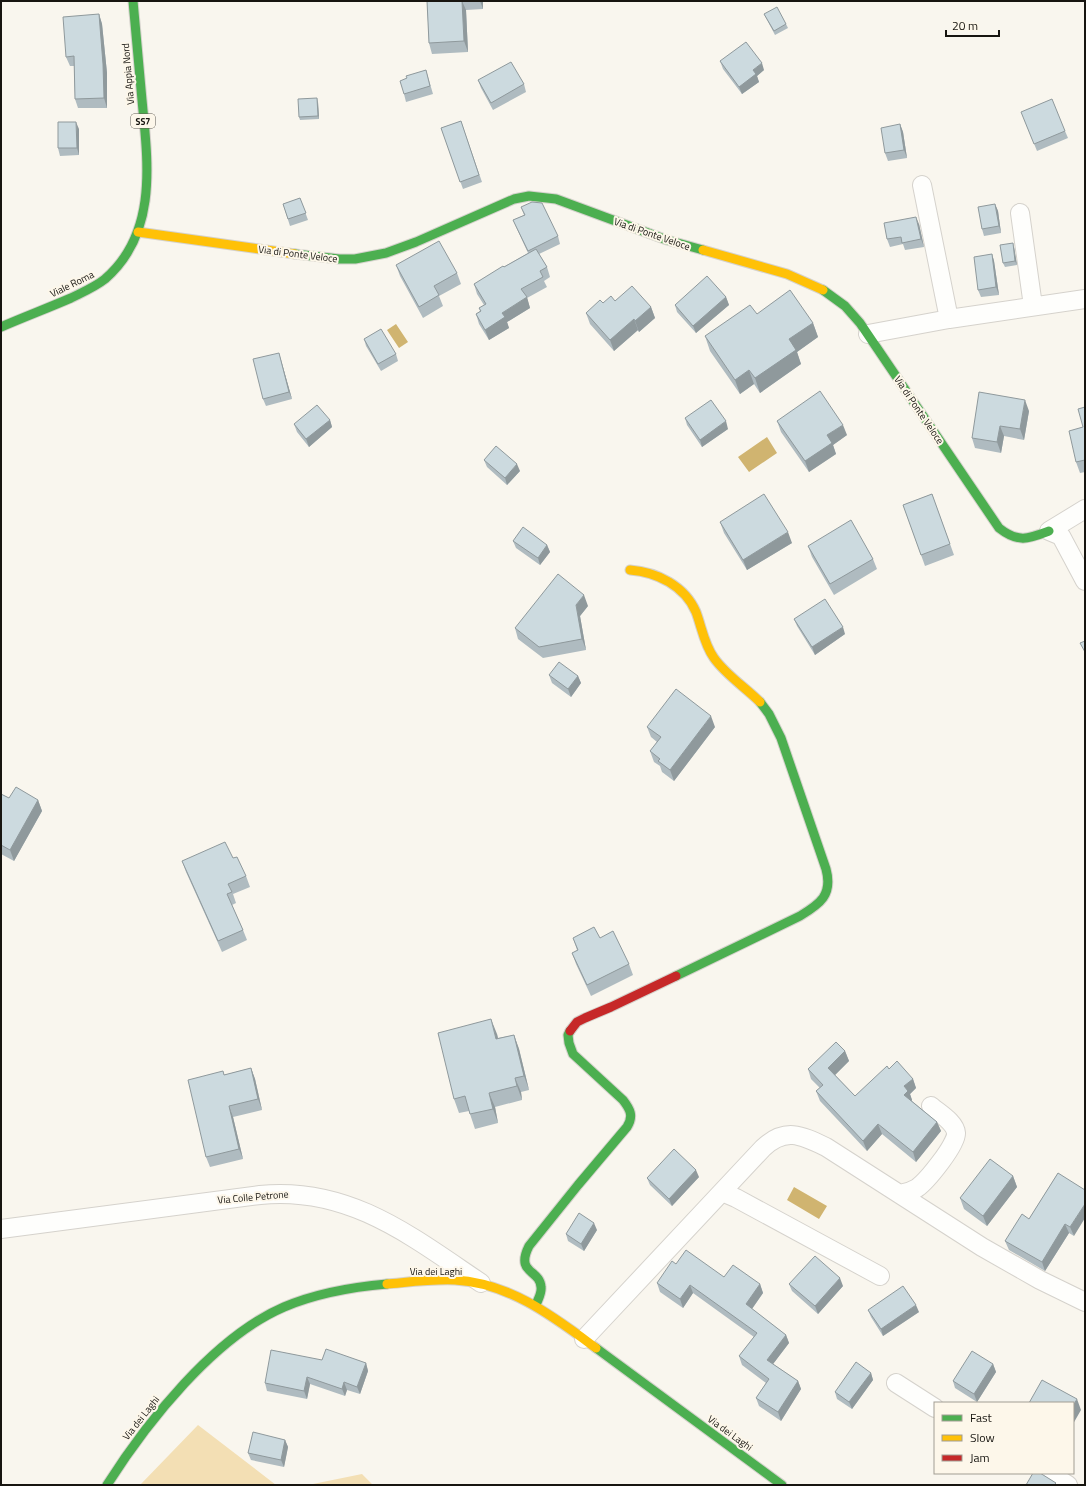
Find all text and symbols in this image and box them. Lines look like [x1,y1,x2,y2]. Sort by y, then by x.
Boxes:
scale bar [946,12,999,38]
text: 20 m [952,16,978,35]
street label: Via Appia Nord [118,43,138,105]
road number: SS7 [131,114,155,128]
street label: Via di Ponte Veloce [612,214,692,254]
street label: Via di Ponte Veloce [258,242,338,266]
street label: Viale Roma [47,267,97,301]
street label: Via di Ponte Veloce [891,373,947,447]
street label: Via Colle Petrone [217,1186,289,1208]
street label: Via dei Laghi [410,1264,462,1279]
street label: Via dei Laghi [119,1393,163,1443]
legend [934,1402,1074,1474]
text: Fast [970,1408,993,1427]
street label: Via dei Laghi [704,1412,756,1454]
text: Slow [970,1428,995,1447]
text: Jam [970,1448,990,1467]

